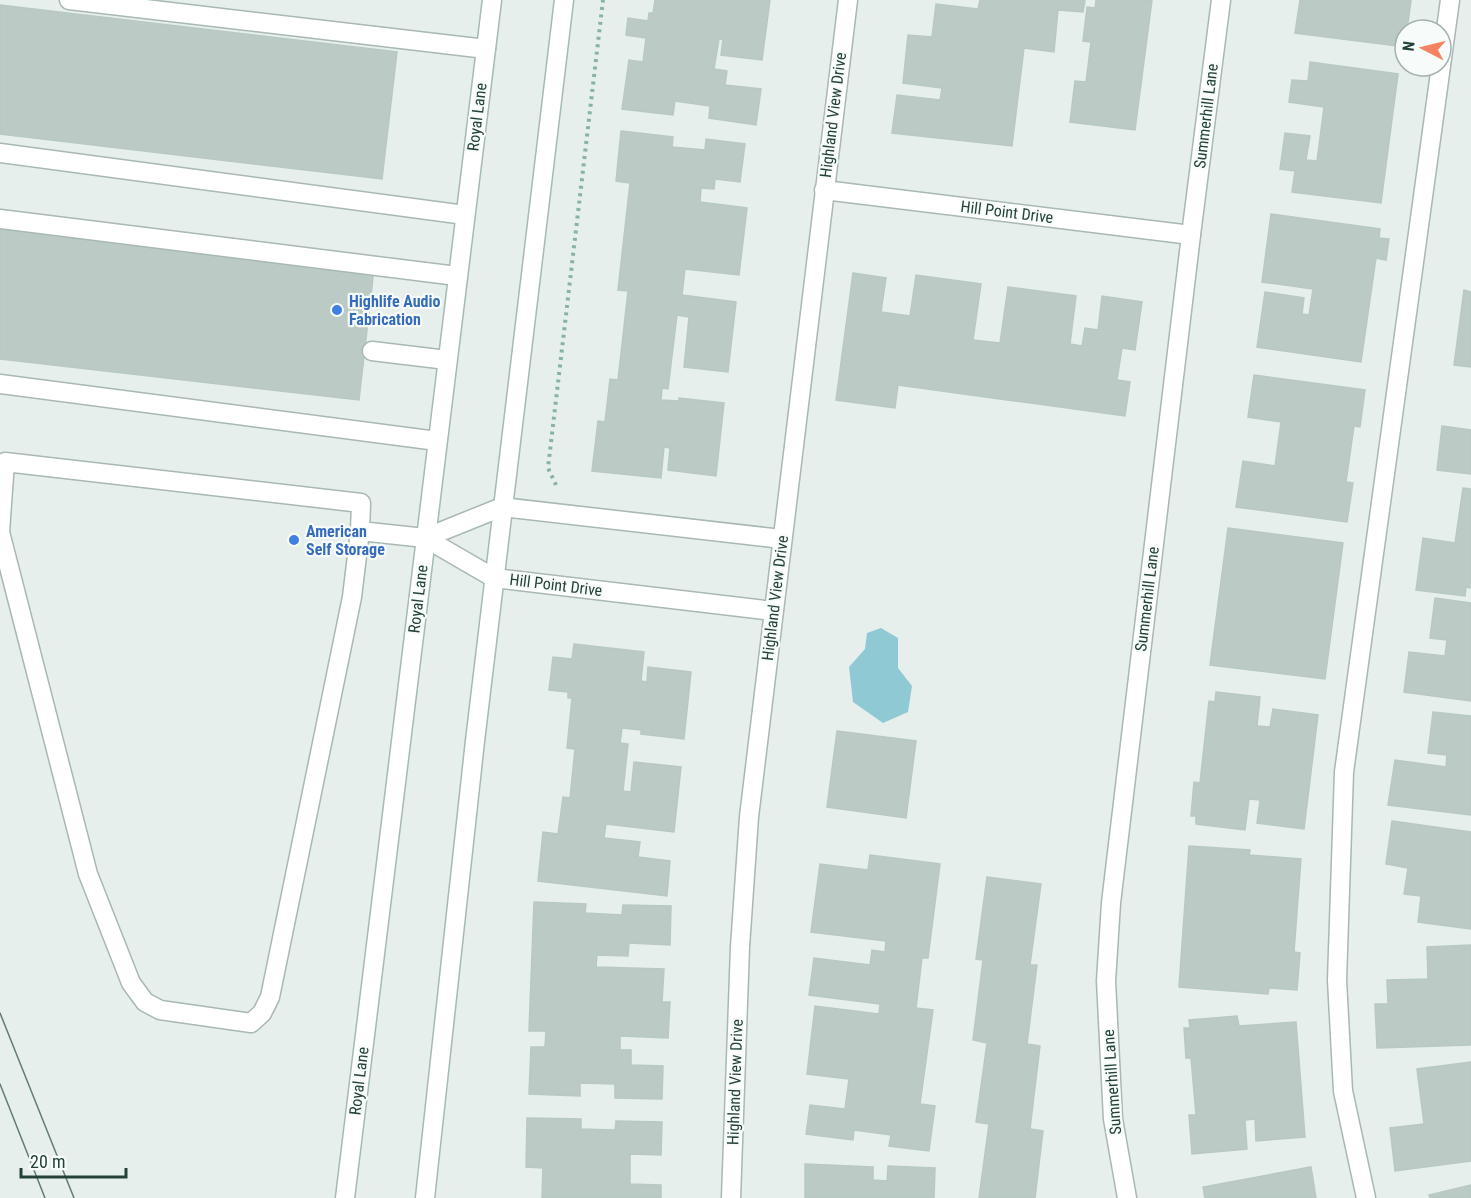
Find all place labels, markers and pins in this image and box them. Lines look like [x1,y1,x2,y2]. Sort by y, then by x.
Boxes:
place label: Highlife Audio Fabrication [349,292,441,329]
marker: Highlife Audio Fabrication [330,303,344,317]
place label: American Self Storage [306,522,385,559]
marker: American Self Storage [287,533,301,547]

